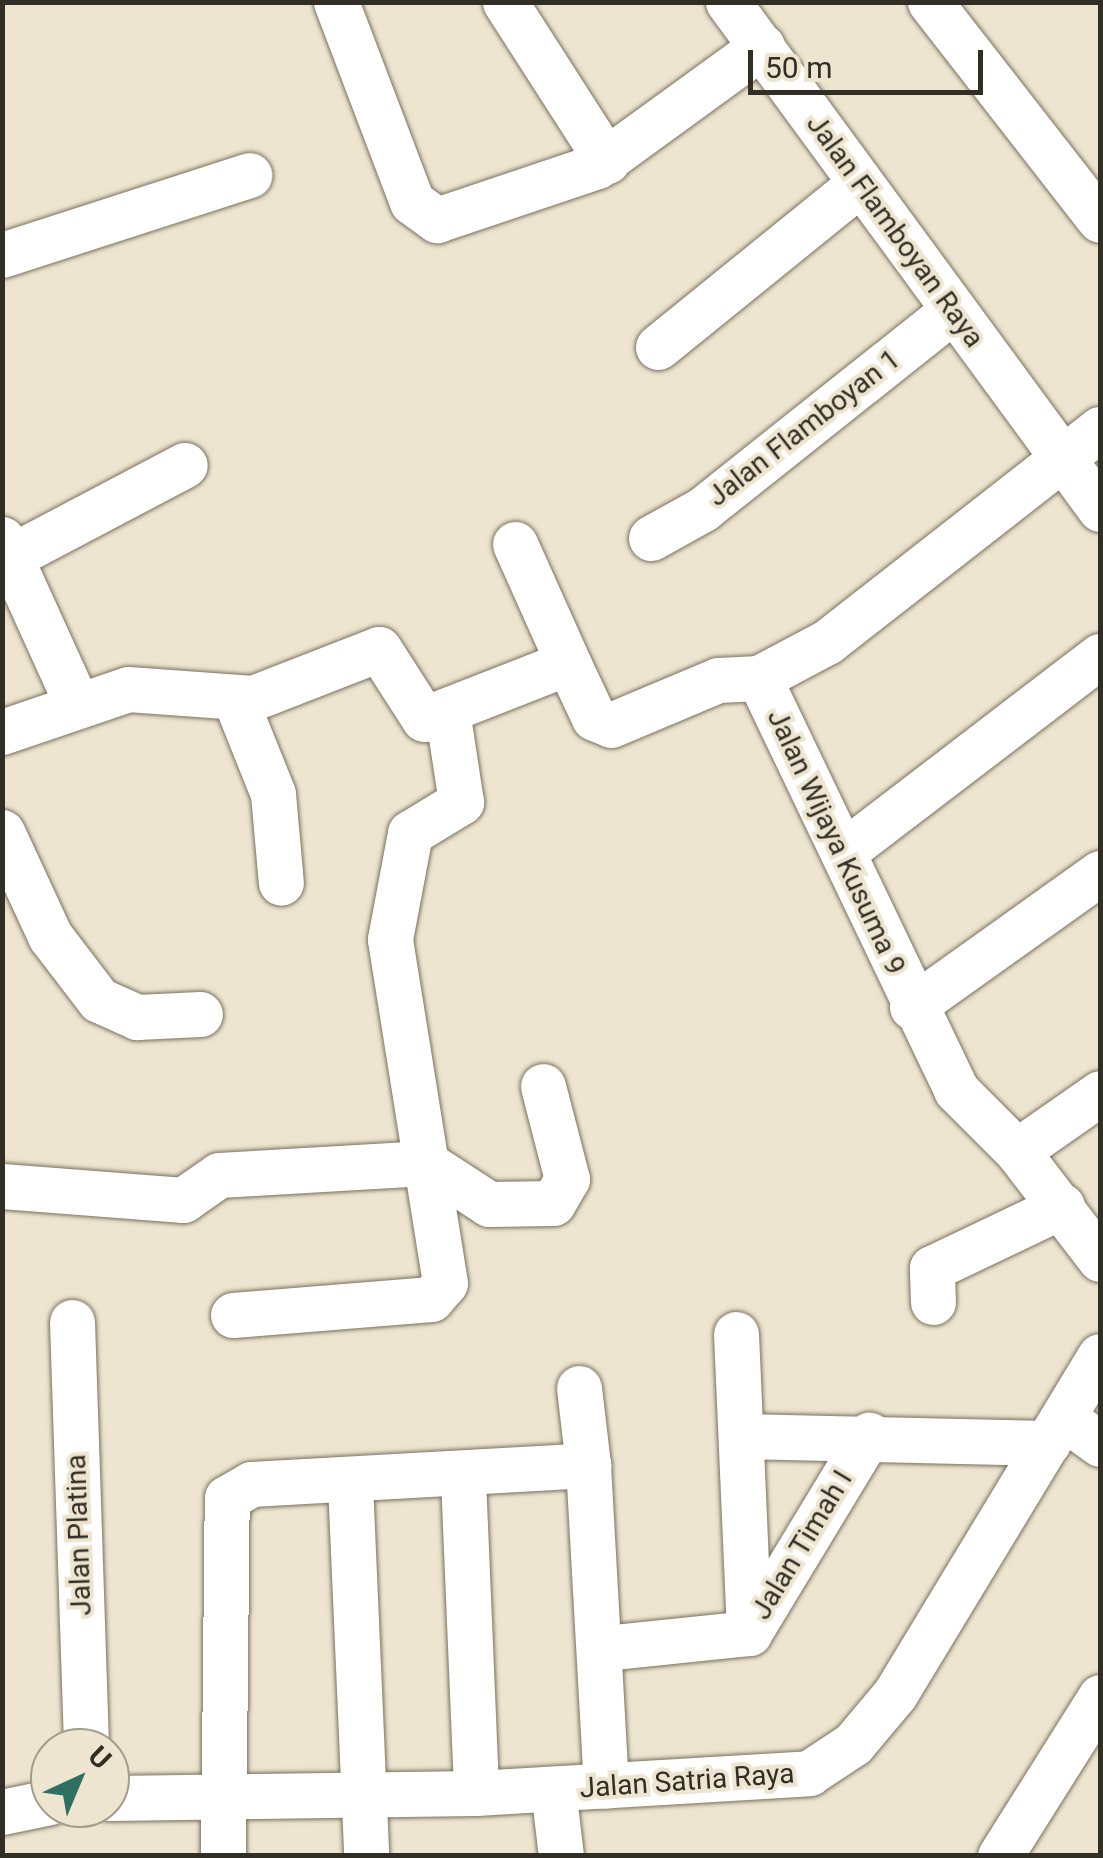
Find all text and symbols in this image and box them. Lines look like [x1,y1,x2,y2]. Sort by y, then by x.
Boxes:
scale bar [753,30,988,92]
text: 50 m [765,50,832,85]
street label: Jalan Flamboyan Raya [799,108,991,354]
street label: Jalan Flamboyan 1 [701,342,907,514]
street label: Jalan Wijaya Kusuma 9 [760,704,912,980]
street label: Jalan Platina [59,1454,99,1616]
street label: Jalan Timah I [744,1464,860,1626]
north arrow [30,1728,130,1828]
text: U [82,1739,118,1776]
street label: Jalan Satria Raya [579,1757,795,1805]

